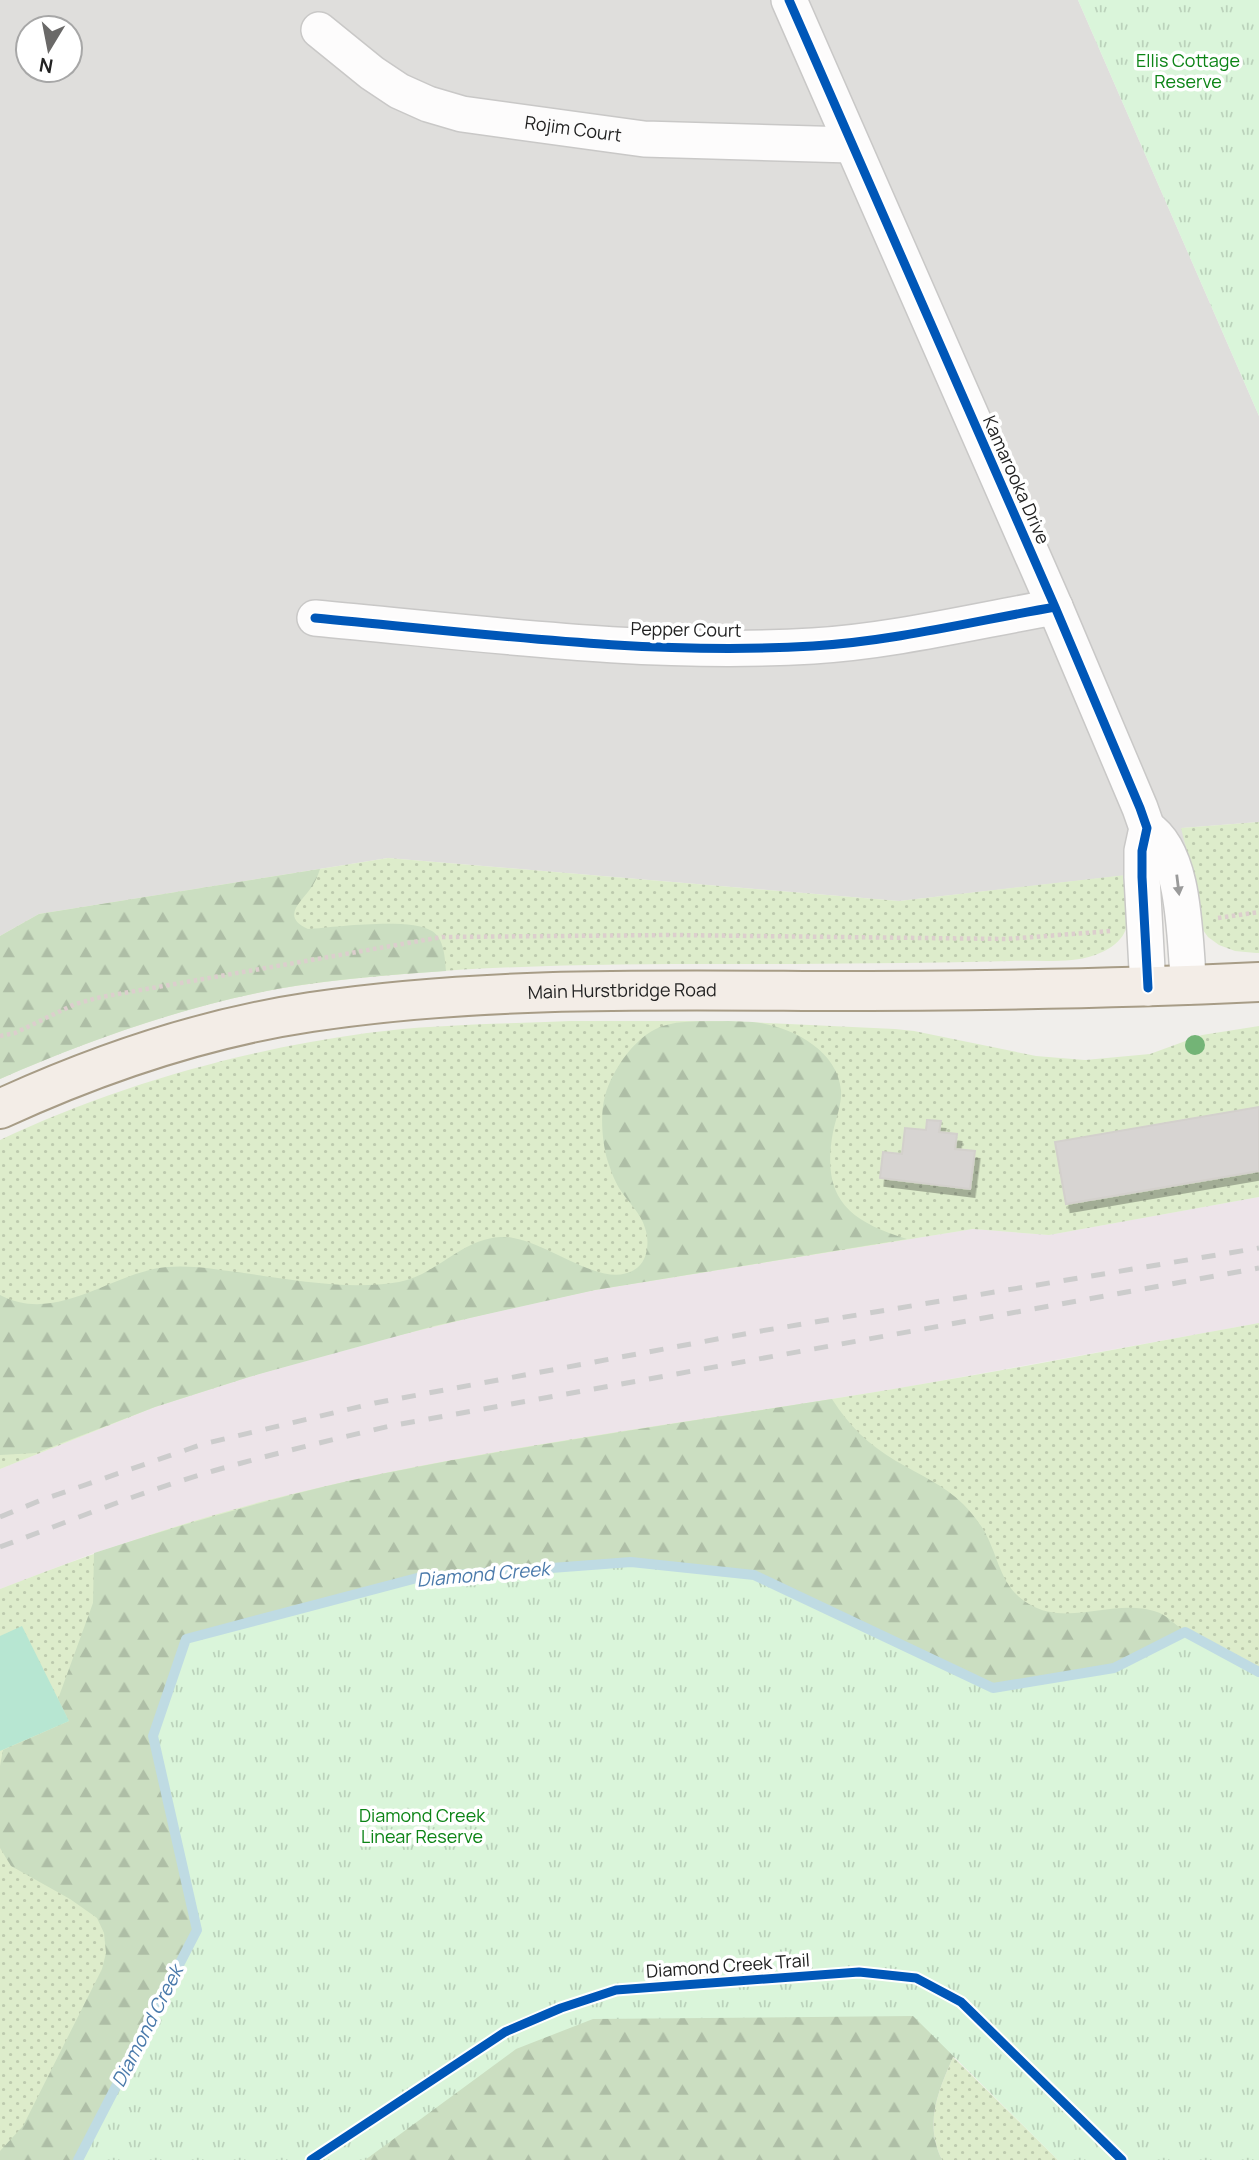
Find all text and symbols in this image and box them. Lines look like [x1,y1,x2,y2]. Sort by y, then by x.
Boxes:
north arrow [14,14,84,84]
park label: Ellis Cottage Reserve [1136,48,1240,93]
text: N [37,52,55,80]
street label: Rojim Court [523,110,623,147]
street label: Kamarooka Drive [978,412,1056,548]
street label: Pepper Court [630,616,742,642]
one-way arrow [1173,874,1184,896]
street label: Main Hurstbridge Road [527,977,717,1004]
water label: Diamond Creek [416,1555,553,1593]
park label: Diamond Creek Linear Reserve [359,1803,486,1848]
street label: Diamond Creek Trail [645,1947,811,1983]
water label: Diamond Creek [105,1958,190,2091]

